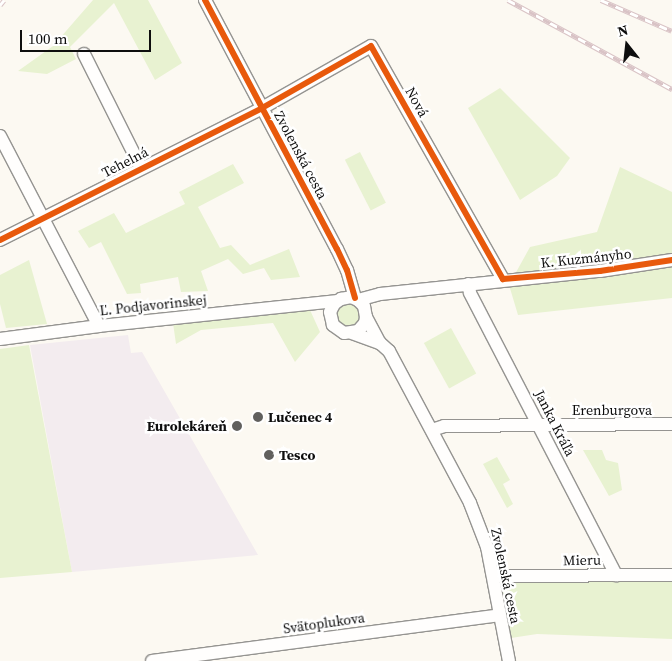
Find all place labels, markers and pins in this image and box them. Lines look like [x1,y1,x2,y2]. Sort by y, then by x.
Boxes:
place label: Lučenec 4 [268,409,332,425]
marker: Lučenec 4 [252,411,264,423]
place label: Eurolekáreň [147,418,227,434]
marker: Eurolekáreň [231,420,243,432]
place label: Tesco [279,447,315,463]
marker: Tesco [263,449,275,461]

